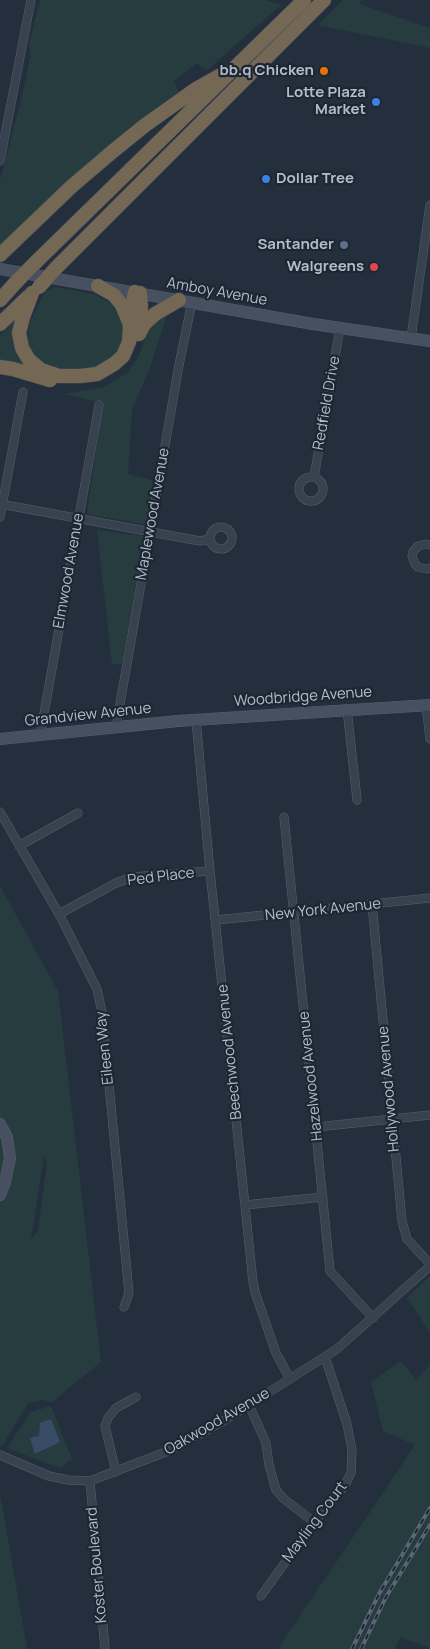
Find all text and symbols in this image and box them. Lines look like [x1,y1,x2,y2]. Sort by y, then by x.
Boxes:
place label: bb.q Chicken [220,62,314,80]
marker: bb.q Chicken [318,65,330,77]
place label: Lotte Plaza Market [286,84,366,119]
marker: Lotte Plaza Market [370,96,382,108]
place label: Dollar Tree [276,170,354,188]
marker: Dollar Tree [260,173,272,185]
place label: Santander [257,236,334,254]
marker: Santander [338,239,350,251]
place label: Walgreens [287,258,364,276]
marker: Walgreens [368,261,380,273]
street label: Amboy Avenue [165,274,269,310]
street label: Redfield Drive [310,354,344,452]
street label: Maplewood Avenue [133,446,173,582]
street label: Elmwood Avenue [50,512,88,630]
street label: Woodbridge Avenue [233,683,373,711]
street label: Grandview Avenue [24,699,152,731]
street label: Ped Place [126,864,196,890]
street label: New York Avenue [264,895,382,925]
street label: Beechwood Avenue [214,983,246,1121]
street label: Eileen Way [92,1010,118,1086]
street label: Hazelwood Avenue [295,1010,327,1142]
street label: Hollywood Avenue [375,1025,403,1153]
street label: Oakwood Avenue [161,1385,273,1459]
street label: Mayling Court [279,1478,351,1566]
street label: Koster Boulevard [83,1506,111,1624]

